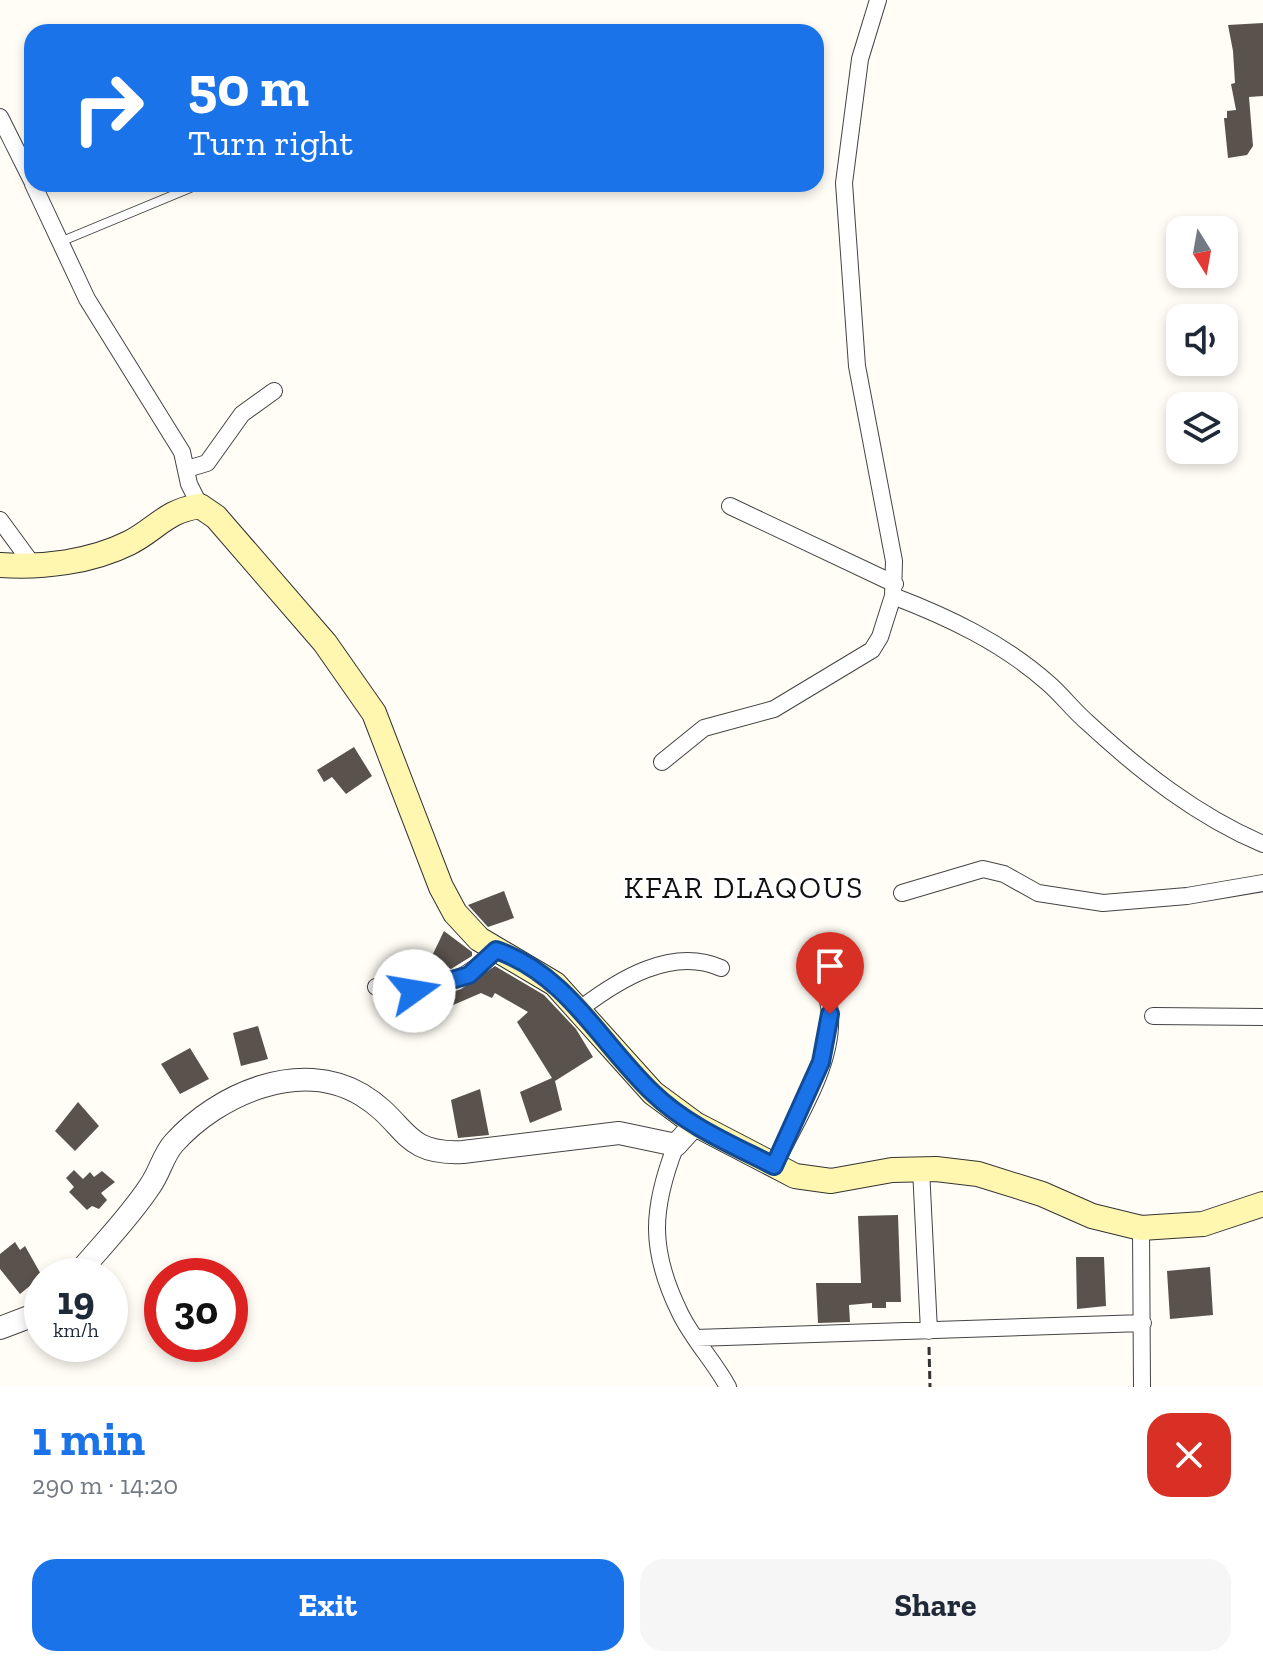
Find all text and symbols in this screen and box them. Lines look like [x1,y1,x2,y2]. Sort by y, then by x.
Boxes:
text: 50 m [188,53,309,120]
icon: right [56,56,160,160]
text: Turn right [188,121,353,164]
north arrow [1166,216,1238,288]
map controls [1166,216,1238,464]
button: sound [1166,304,1238,376]
button: layers [1166,392,1238,464]
district label: KFAR DLAQOUS [624,870,864,906]
pin [796,932,864,1014]
icon: arrive [808,944,852,988]
position arrow [372,949,456,1033]
speed limit sign: 30 [144,1258,248,1362]
text: 19 [57,1276,95,1324]
text: km/h [53,1318,99,1342]
text: 1 min [32,1410,145,1467]
button: close [1147,1413,1231,1497]
text: 290 m · 14:20 [32,1469,178,1501]
button: Exit [32,1559,624,1651]
button: Share [640,1559,1231,1651]

